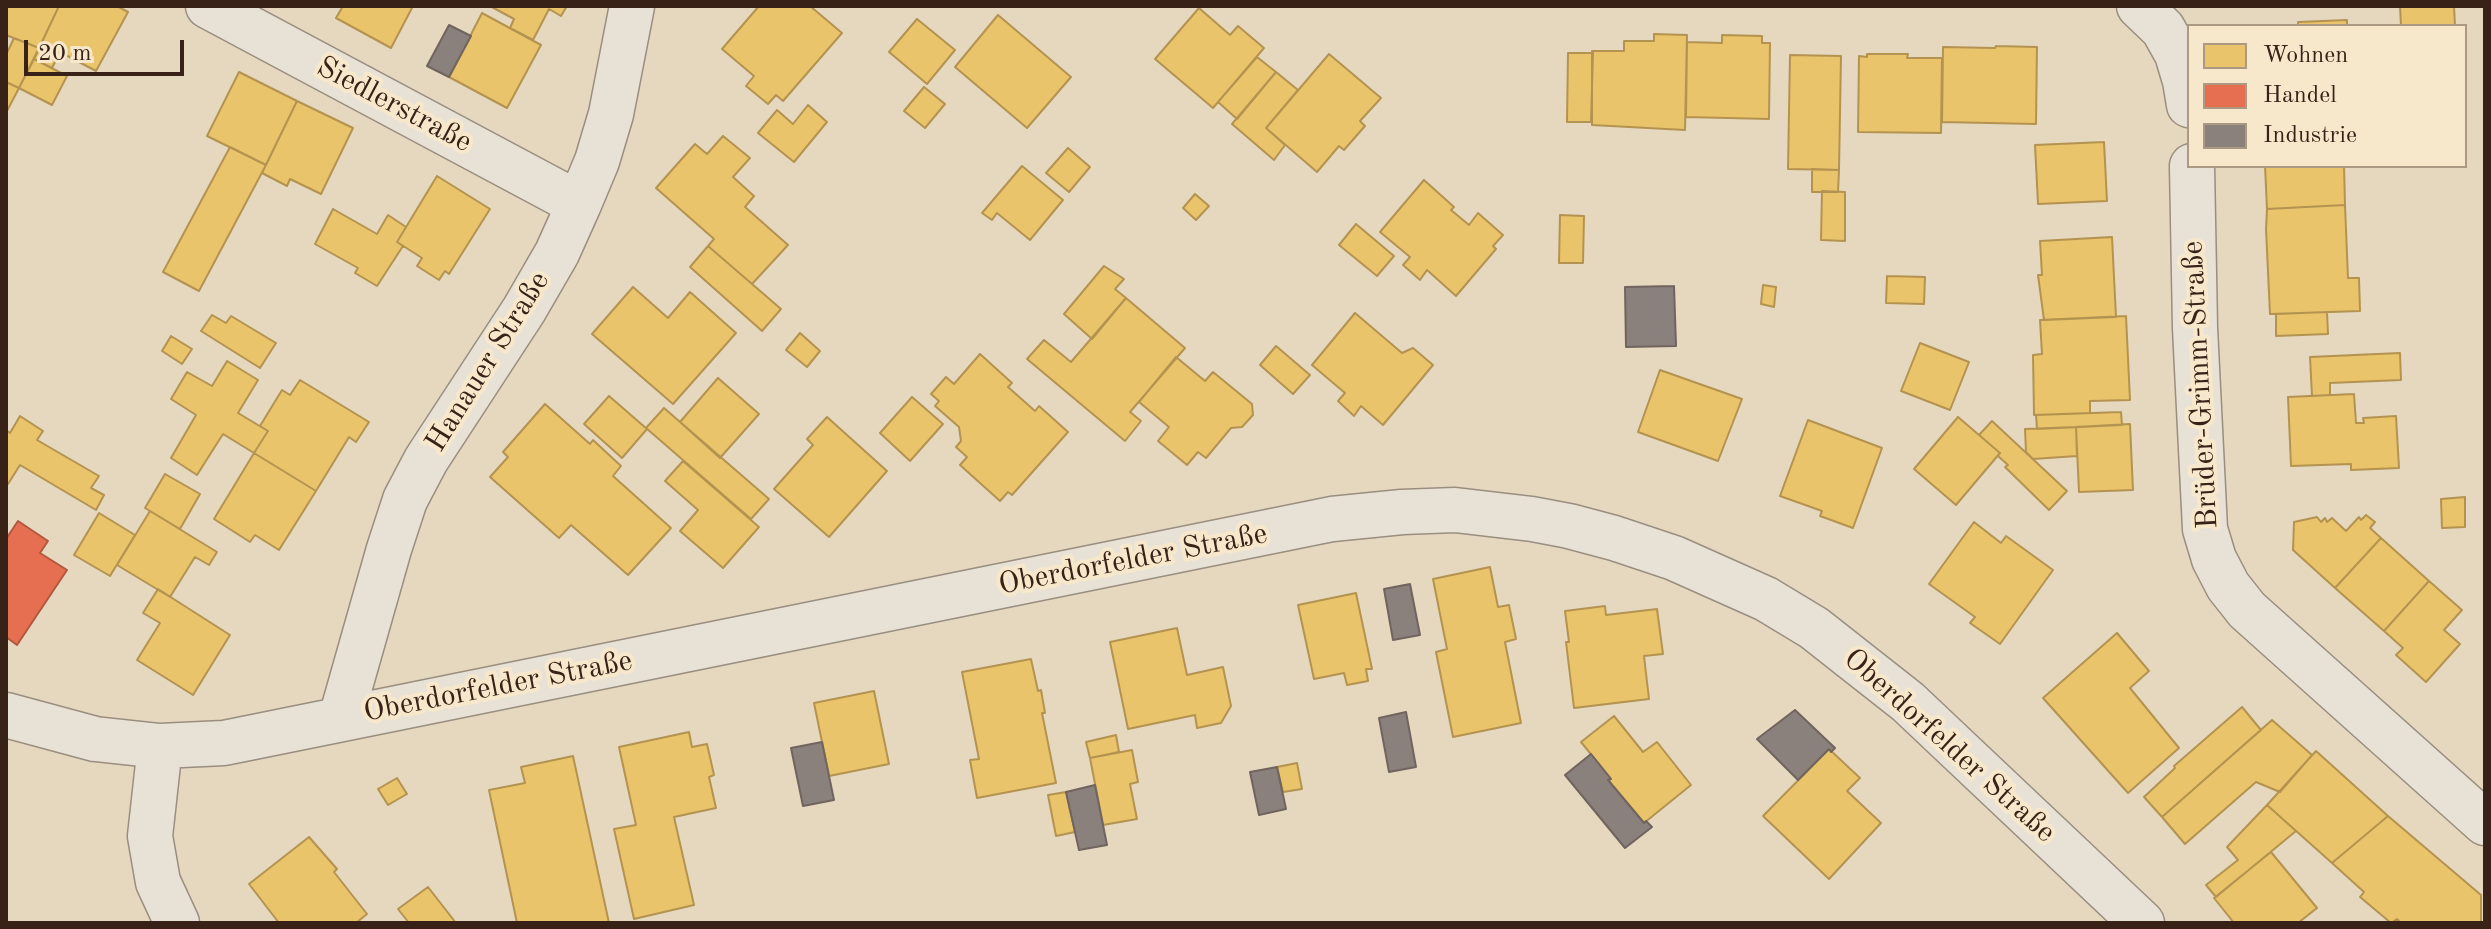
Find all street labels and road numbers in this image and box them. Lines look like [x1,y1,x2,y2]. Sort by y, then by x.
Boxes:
street label: Siedlerstraße [310,49,478,161]
street label: Brüder-Grimm-Straße [2175,240,2227,530]
street label: Hanauer Straße [418,265,558,459]
street label: Oberdorfelder Straße [996,516,1270,604]
street label: Oberdorfelder Straße [1835,641,2063,851]
street label: Oberdorfelder Straße [361,643,635,731]

